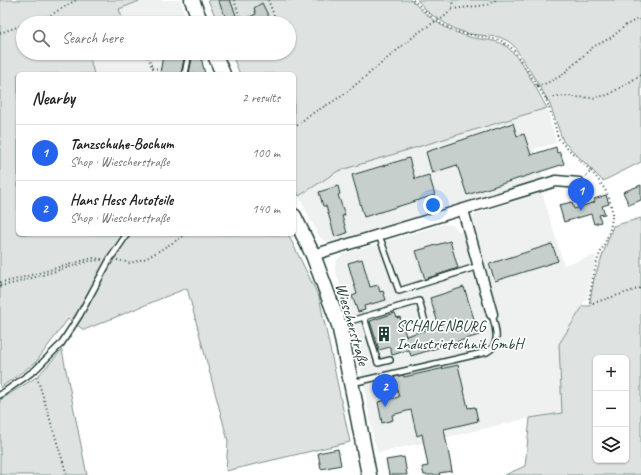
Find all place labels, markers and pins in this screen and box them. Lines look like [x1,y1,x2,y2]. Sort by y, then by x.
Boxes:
pin: 1 [568,178,594,211]
place label: SCHAUENBURG Industrietechnik GmbH [396,316,526,354]
building icon: SCHAUENBURG Industrietechnik GmbH [375,325,393,343]
pin: 2 [372,374,398,407]

